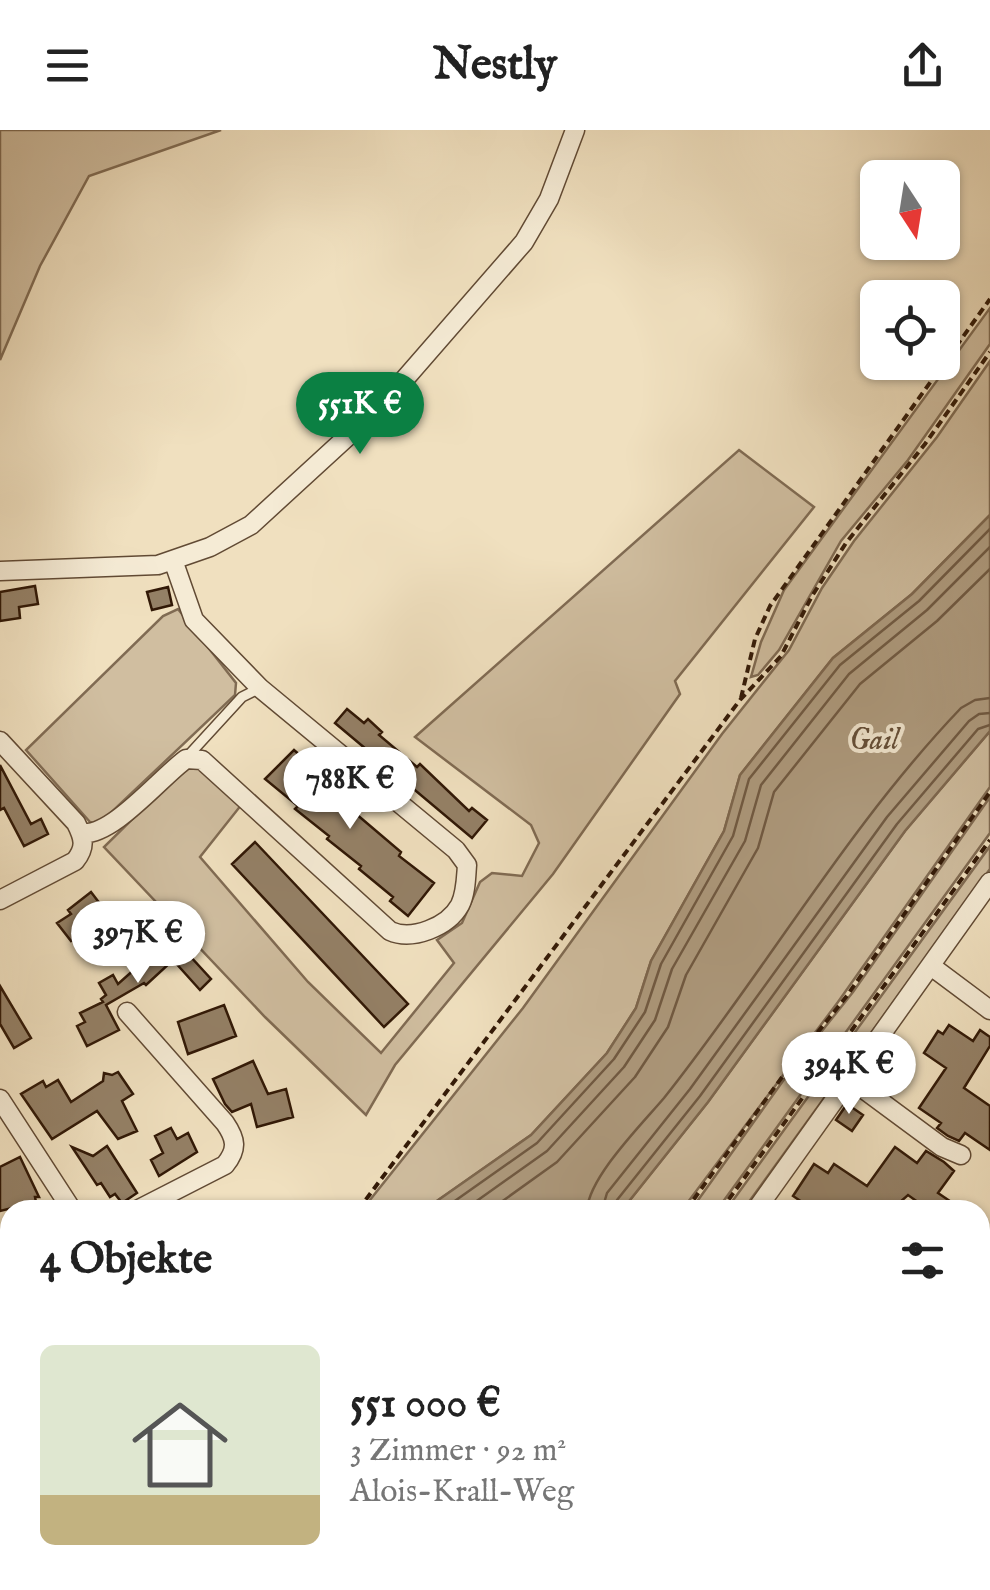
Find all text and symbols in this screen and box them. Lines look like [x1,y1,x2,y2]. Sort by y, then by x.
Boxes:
text: Nestly [433,37,557,94]
icon: menu [40,38,95,93]
icon: share [895,38,950,93]
north arrow [860,160,960,260]
map controls [860,160,960,380]
button: locate [860,280,960,380]
pin: 551K € [279,372,441,457]
text: 551K € [318,384,402,425]
water label: Gail [849,722,902,760]
pin: 788K € [269,747,431,832]
text: 788K € [306,759,394,800]
pin: 397K € [57,901,219,986]
text: 397K € [93,913,183,954]
pin: 394K € [768,1032,930,1117]
text: 394K € [804,1044,894,1085]
icon: filters [895,1233,950,1288]
text: 4 Objekte [40,1234,212,1287]
text: 551 000 € [350,1378,501,1431]
icon: home [120,1385,240,1505]
text: 3 Zimmer · 92 m² [350,1431,566,1472]
text: Alois-Krall-Weg [350,1472,574,1513]

